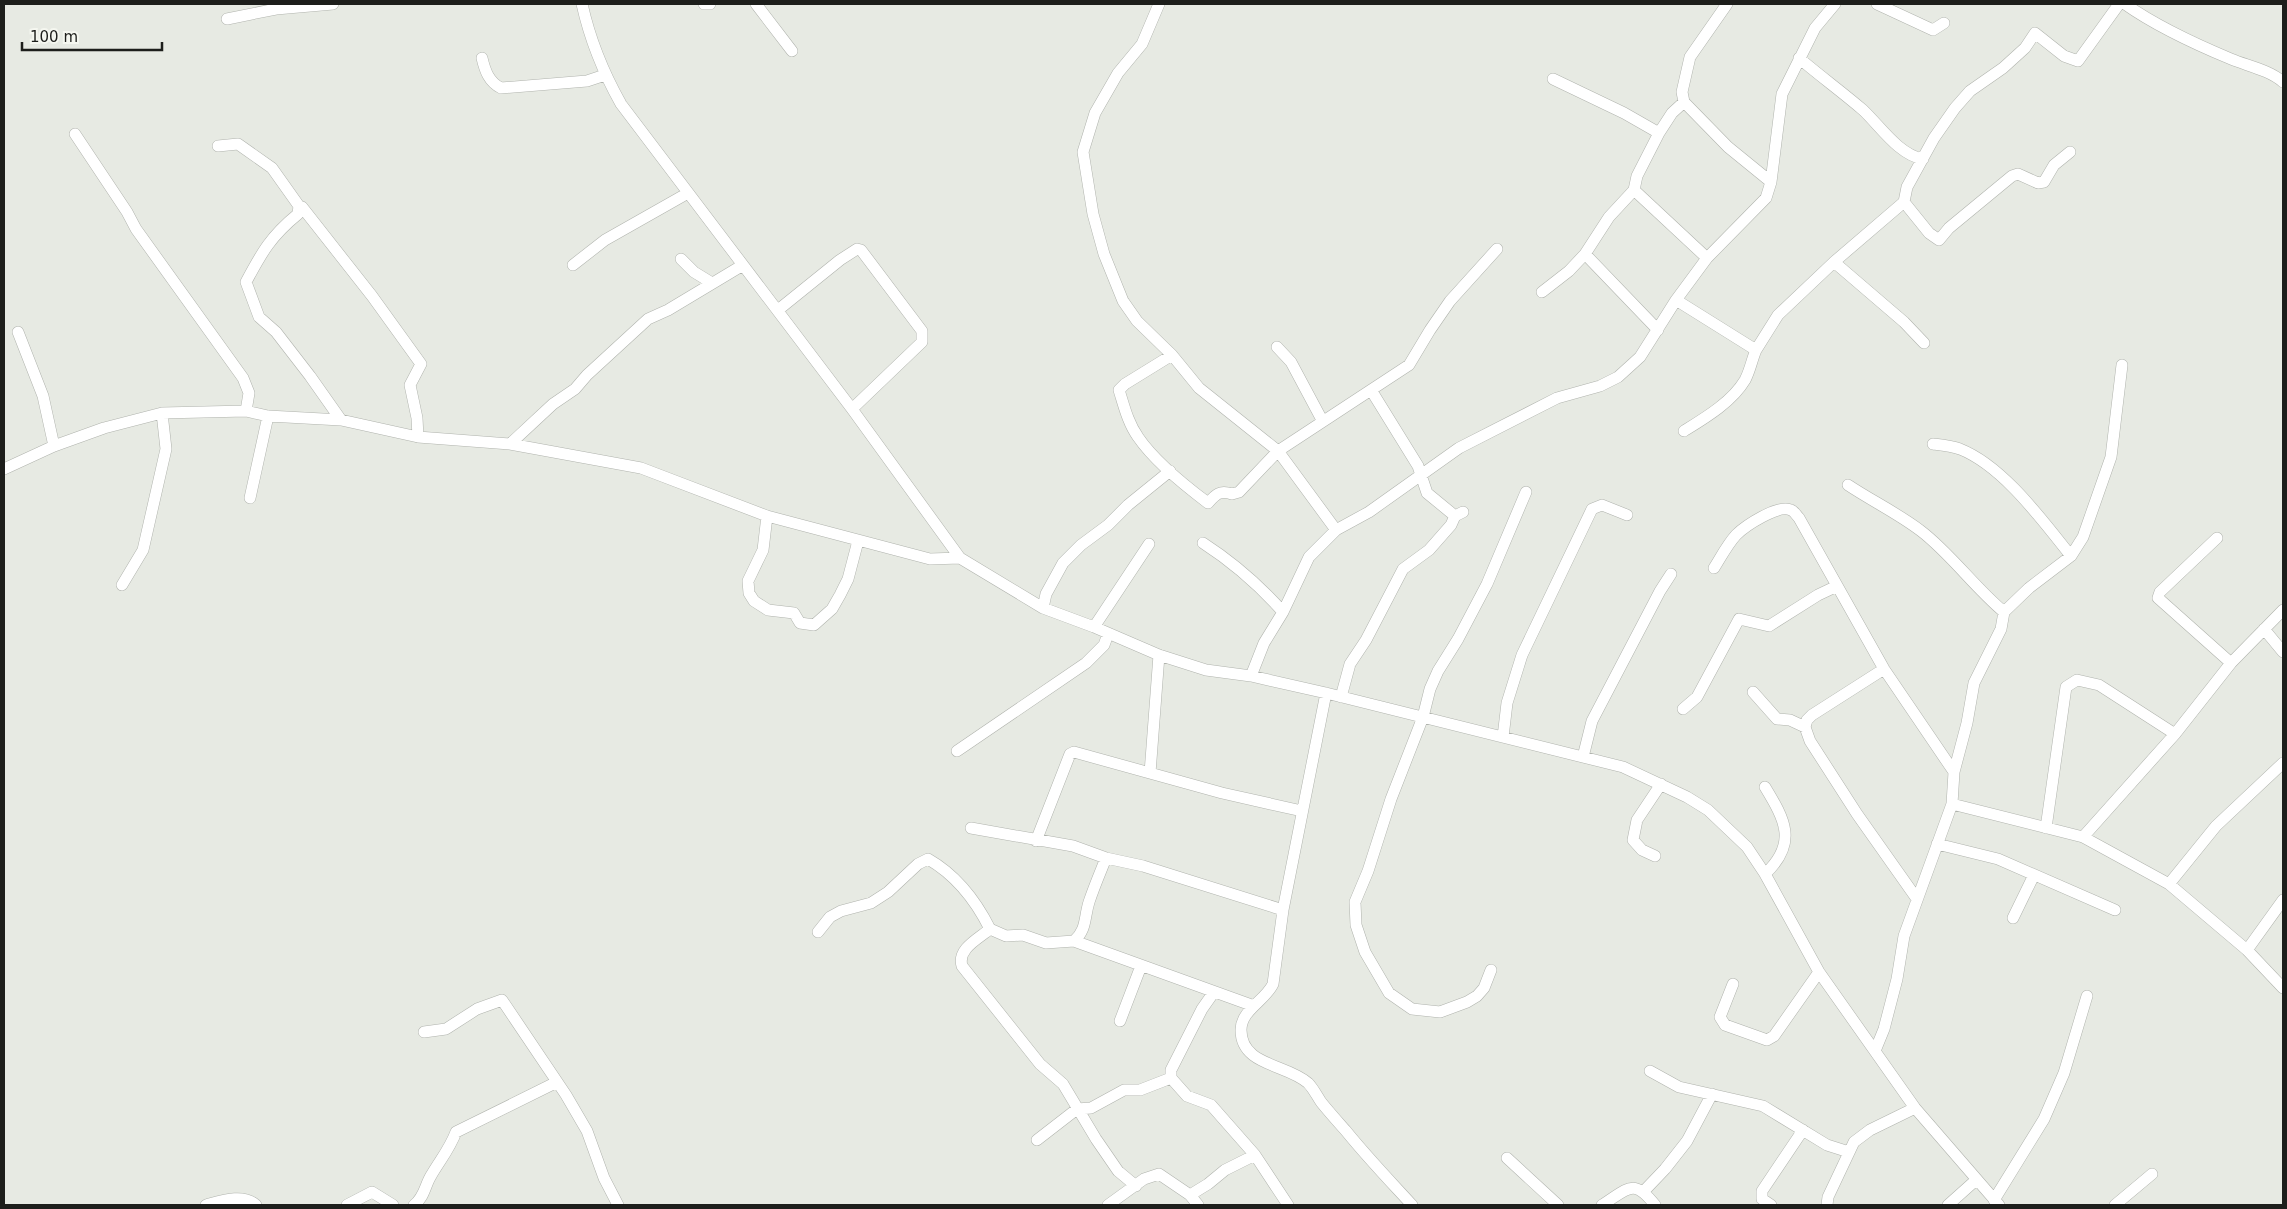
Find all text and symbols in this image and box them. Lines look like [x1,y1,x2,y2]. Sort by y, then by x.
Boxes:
scale bar [22,20,162,52]
text: 100 m [30,28,78,46]

